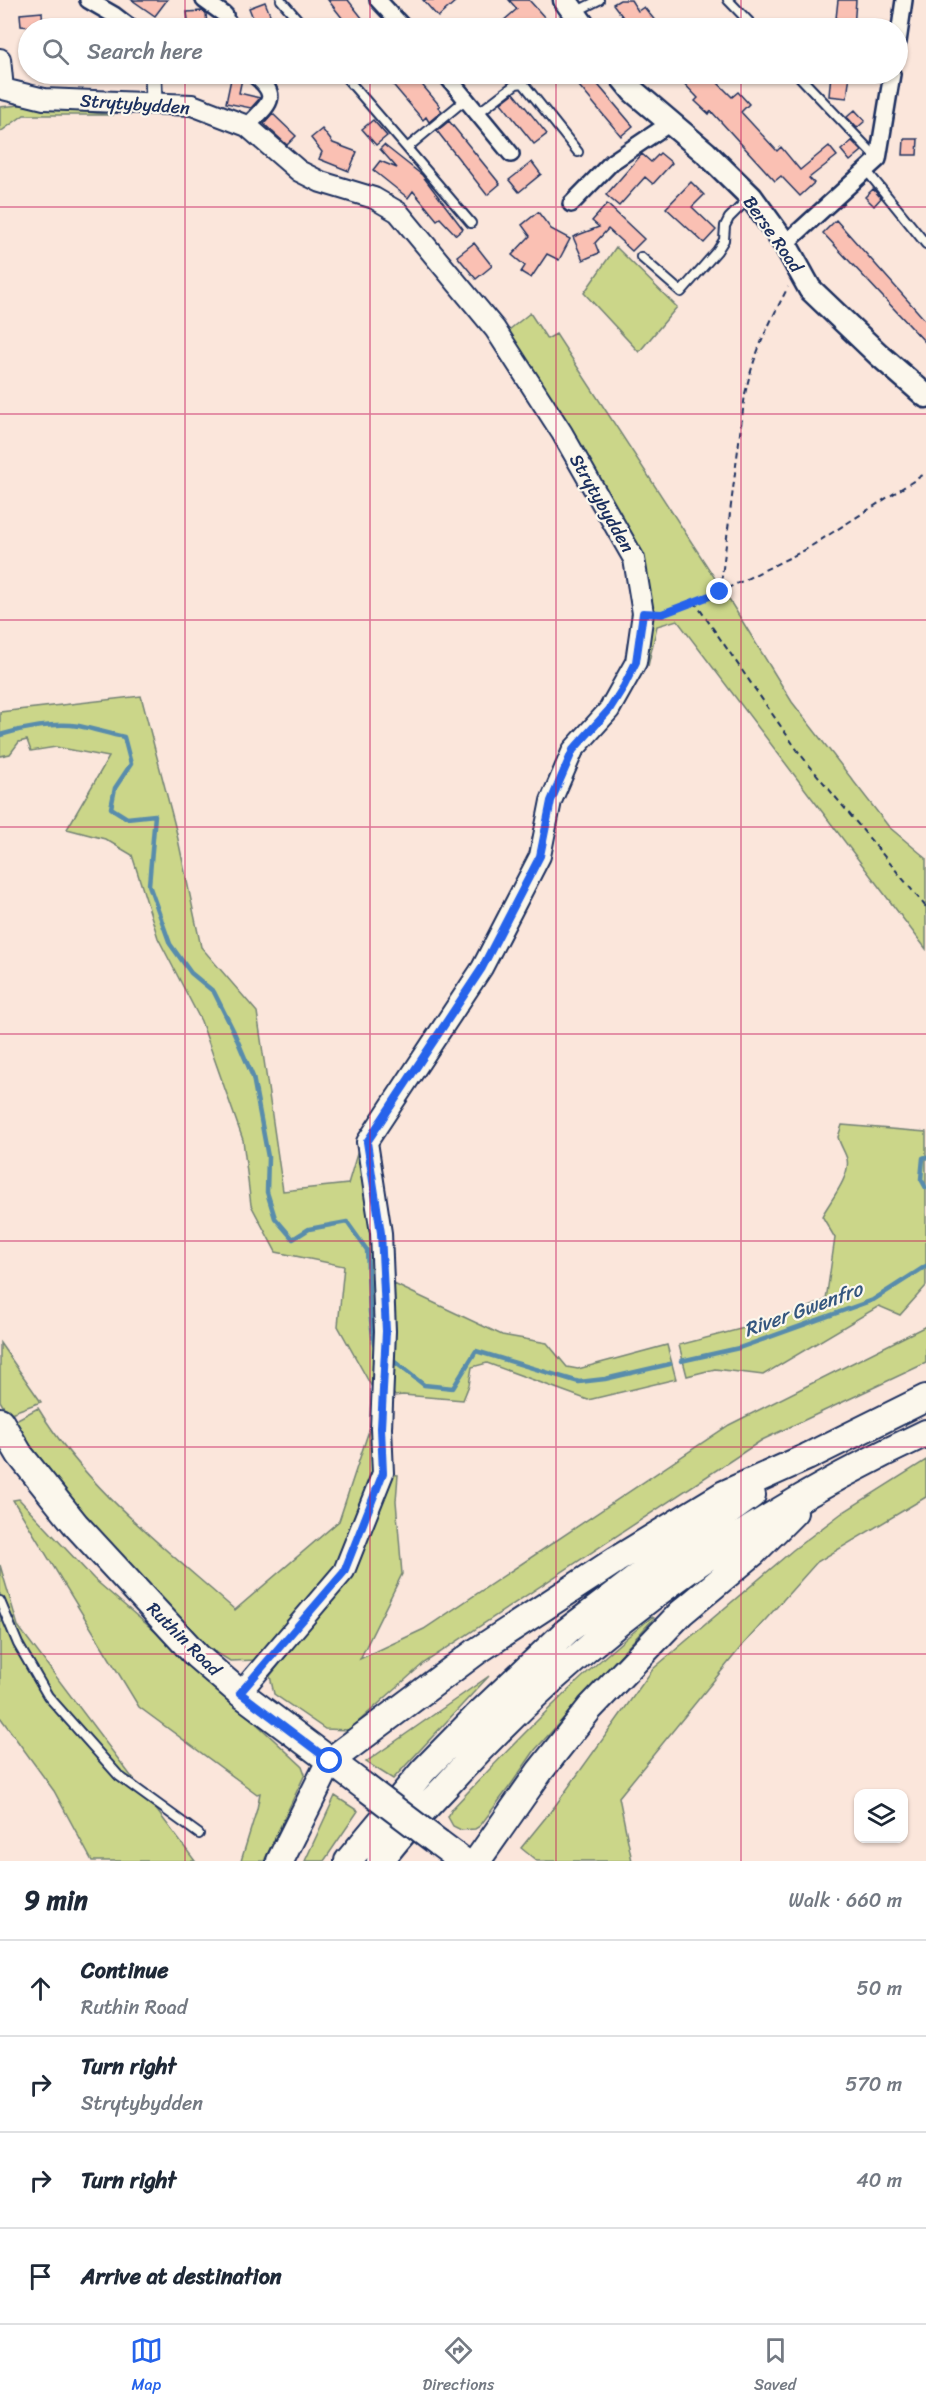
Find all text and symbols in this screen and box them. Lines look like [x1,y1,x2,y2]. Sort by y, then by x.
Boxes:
search box [18,18,908,84]
text: Search here [87,32,203,71]
icon: search [39,35,72,68]
street label: Strytybydden [79,84,191,124]
street label: Berse Road [734,189,812,281]
street label: Strytybydden [561,447,643,559]
route end [706,578,732,604]
water label: River Gwenfro [739,1271,869,1347]
street label: Ruthin Road [139,1594,230,1685]
route start [316,1747,342,1773]
map controls [854,1789,908,1843]
button: layers [854,1789,908,1843]
text: 9 min [24,1877,88,1923]
text: Walk · 660 m [789,1883,902,1918]
text: Continue [81,1951,169,1990]
text: 50 m [857,1971,902,2006]
icon: ahead [24,1972,57,2005]
text: Ruthin Road [81,1990,187,2025]
text: Turn right [81,2047,176,2086]
text: 570 m [845,2067,902,2102]
icon: right [24,2068,57,2101]
text: Strytybydden [81,2086,203,2121]
text: Turn right [81,2161,176,2200]
text: 40 m [856,2163,902,2198]
icon: right [24,2164,57,2197]
text: Arrive at destination [81,2257,282,2296]
icon: arrive [24,2260,57,2293]
tab: Map [130,2334,163,2399]
tab: Directions [423,2334,494,2399]
tab: Saved [754,2334,796,2399]

